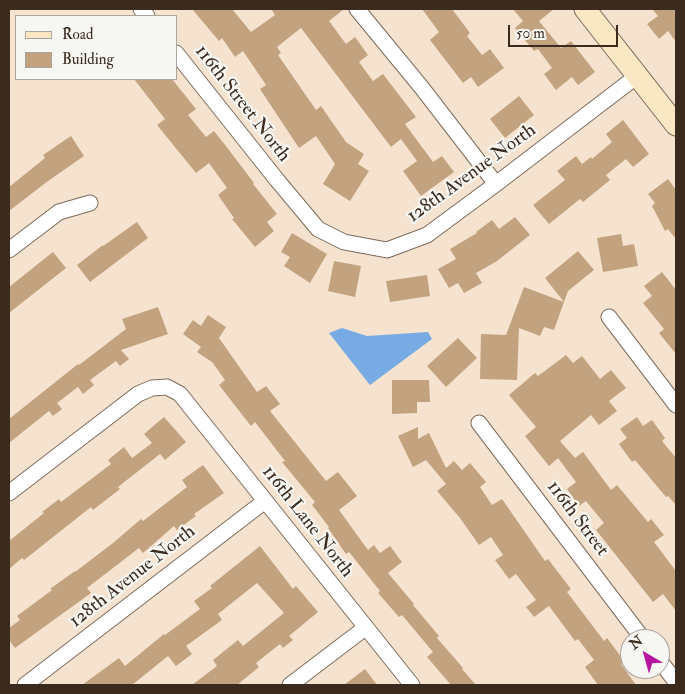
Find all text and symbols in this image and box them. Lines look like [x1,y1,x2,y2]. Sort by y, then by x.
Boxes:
legend [15,15,178,80]
scale bar [510,15,620,47]
text: 50 m [516,24,545,43]
text: Road [62,25,93,44]
street label: 116th Street North [189,41,295,167]
text: Building [62,50,114,69]
street label: 128th Avenue North [403,120,541,228]
street label: 116th Lane North [256,462,358,582]
street label: 116th Street [541,477,613,561]
street label: 128th Avenue North [66,521,200,633]
north arrow [620,629,670,679]
text: N [626,632,646,653]

